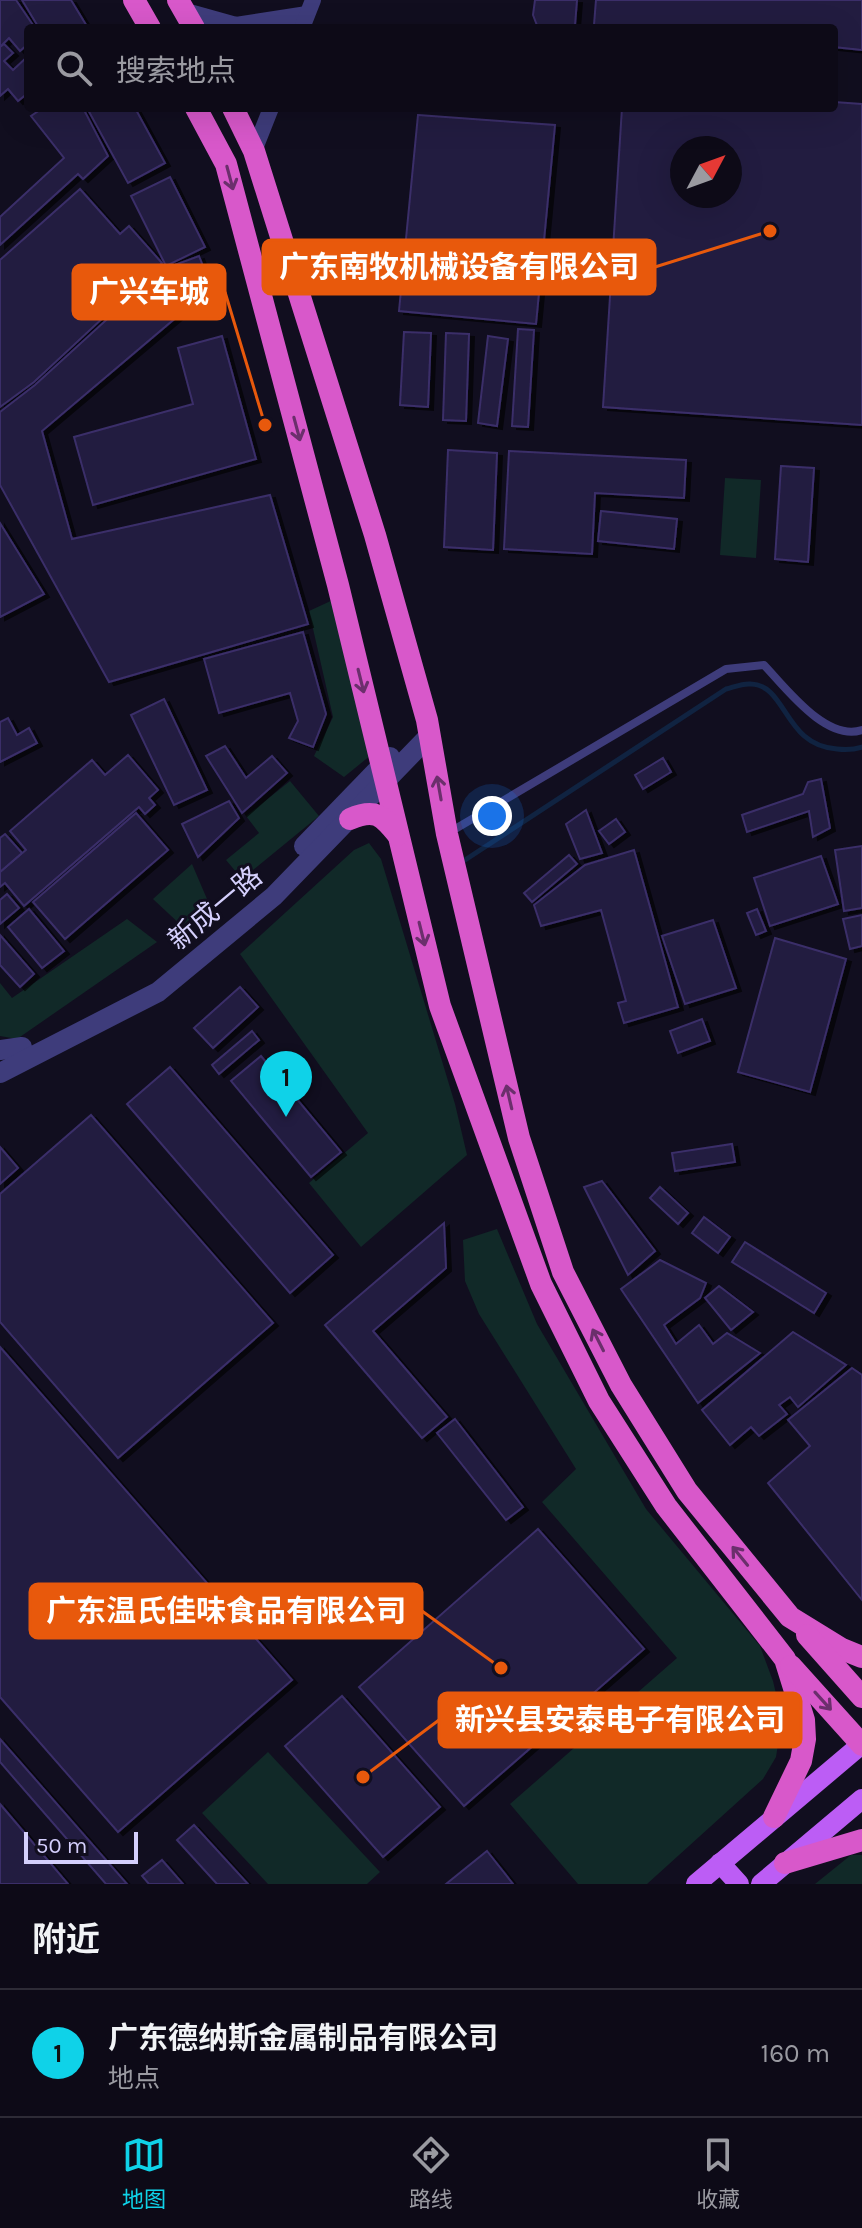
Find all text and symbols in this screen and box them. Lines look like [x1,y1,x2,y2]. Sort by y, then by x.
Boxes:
search box [24,24,838,112]
icon: search [52,46,96,90]
text: 搜索地点 [116,53,236,89]
north arrow [670,136,742,208]
one-way arrow [223,164,238,190]
callout: 广东南牧机械设备有限公司 [263,240,655,294]
text: 广东南牧机械设备有限公司 [279,249,639,285]
callout: 广兴车城 [73,265,225,319]
text: 广兴车城 [89,274,209,310]
one-way arrow [290,416,305,441]
one-way arrow [354,667,369,693]
one-way arrow [430,776,445,802]
your location [472,796,512,836]
street label: 新成一路 [161,859,269,957]
one-way arrow [416,920,431,946]
pin: 1 [260,1051,312,1117]
one-way arrow [501,1084,516,1110]
one-way arrow [589,1328,605,1352]
one-way arrow [731,1547,749,1567]
callout: 广东温氏佳味食品有限公司 [30,1584,422,1638]
text: 广东温氏佳味食品有限公司 [46,1593,406,1629]
one-way arrow [814,1691,832,1711]
callout: 新兴县安泰电子有限公司 [439,1693,801,1747]
text: 新兴县安泰电子有限公司 [455,1702,785,1738]
scale bar [24,1828,138,1864]
text: 50 m [36,1833,87,1859]
text: 附近 [32,1920,100,1960]
text: 广东德纳斯金属制品有限公司 [108,2020,498,2056]
text: 1 [53,2038,63,2069]
text: 160 m [761,2038,830,2069]
text: 地点 [108,2063,160,2094]
tab: 地图 [122,2133,166,2213]
tab: 路线 [409,2133,453,2213]
tab: 收藏 [696,2133,740,2213]

